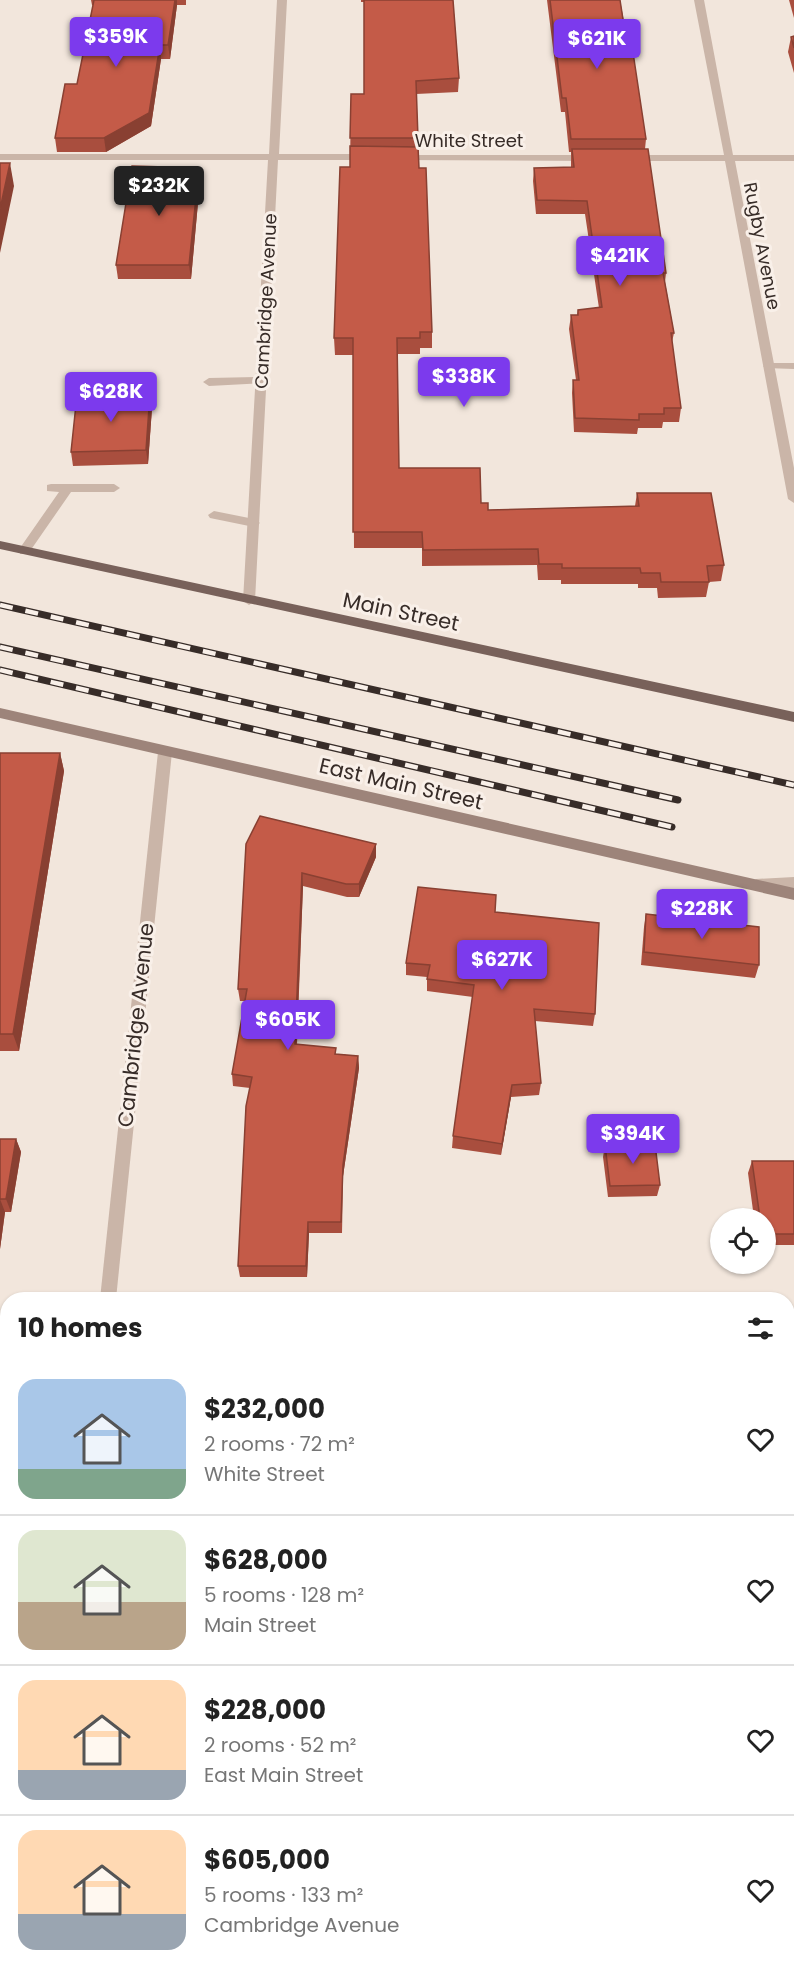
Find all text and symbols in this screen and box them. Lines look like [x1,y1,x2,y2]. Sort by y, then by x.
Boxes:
pin: $359K [74,17,158,68]
pin: $621K [555,19,639,70]
text: $359K [84,22,148,50]
text: $621K [568,24,626,52]
street label: White Street [415,128,523,153]
pin: $232K [117,166,201,217]
text: $232K [128,171,190,199]
street label: Rugby Avenue [738,180,787,312]
street label: Cambridge Avenue [248,213,283,389]
pin: $421K [578,236,662,287]
text: $421K [590,241,650,269]
pin: $338K [422,357,506,408]
text: $338K [432,362,496,390]
pin: $628K [69,372,153,423]
text: $628K [79,377,143,405]
street label: Main Street [340,585,462,638]
street label: East Main Street [316,751,486,816]
pin: $228K [660,889,744,940]
text: $228K [671,894,733,922]
street label: Cambridge Avenue [110,921,161,1128]
pin: $627K [460,940,544,991]
text: $627K [471,945,533,973]
pin: $605K [246,1000,330,1051]
text: $605K [255,1005,321,1033]
pin: $394K [591,1114,675,1165]
text: $394K [600,1119,666,1147]
map controls [710,1208,776,1274]
button: locate [710,1208,776,1274]
text: 10 homes [18,1310,142,1346]
icon: filters [744,1312,777,1345]
text: $232,000 [204,1391,325,1427]
icon: home [66,1403,138,1475]
icon: heart [744,1423,777,1456]
text: 2 rooms · 72 m² [204,1430,355,1458]
text: White Street [204,1460,325,1488]
text: $628,000 [204,1542,328,1578]
icon: home [66,1554,138,1626]
icon: heart [744,1574,777,1607]
text: 5 rooms · 128 m² [204,1581,364,1609]
text: Main Street [204,1611,316,1639]
text: $228,000 [204,1692,326,1728]
icon: home [66,1704,138,1776]
icon: heart [744,1724,777,1757]
text: 2 rooms · 52 m² [204,1731,356,1759]
text: East Main Street [204,1761,363,1789]
text: $605,000 [204,1842,330,1878]
icon: home [66,1854,138,1926]
icon: heart [744,1874,777,1907]
text: 5 rooms · 133 m² [204,1881,363,1909]
text: Cambridge Avenue [204,1911,399,1939]

